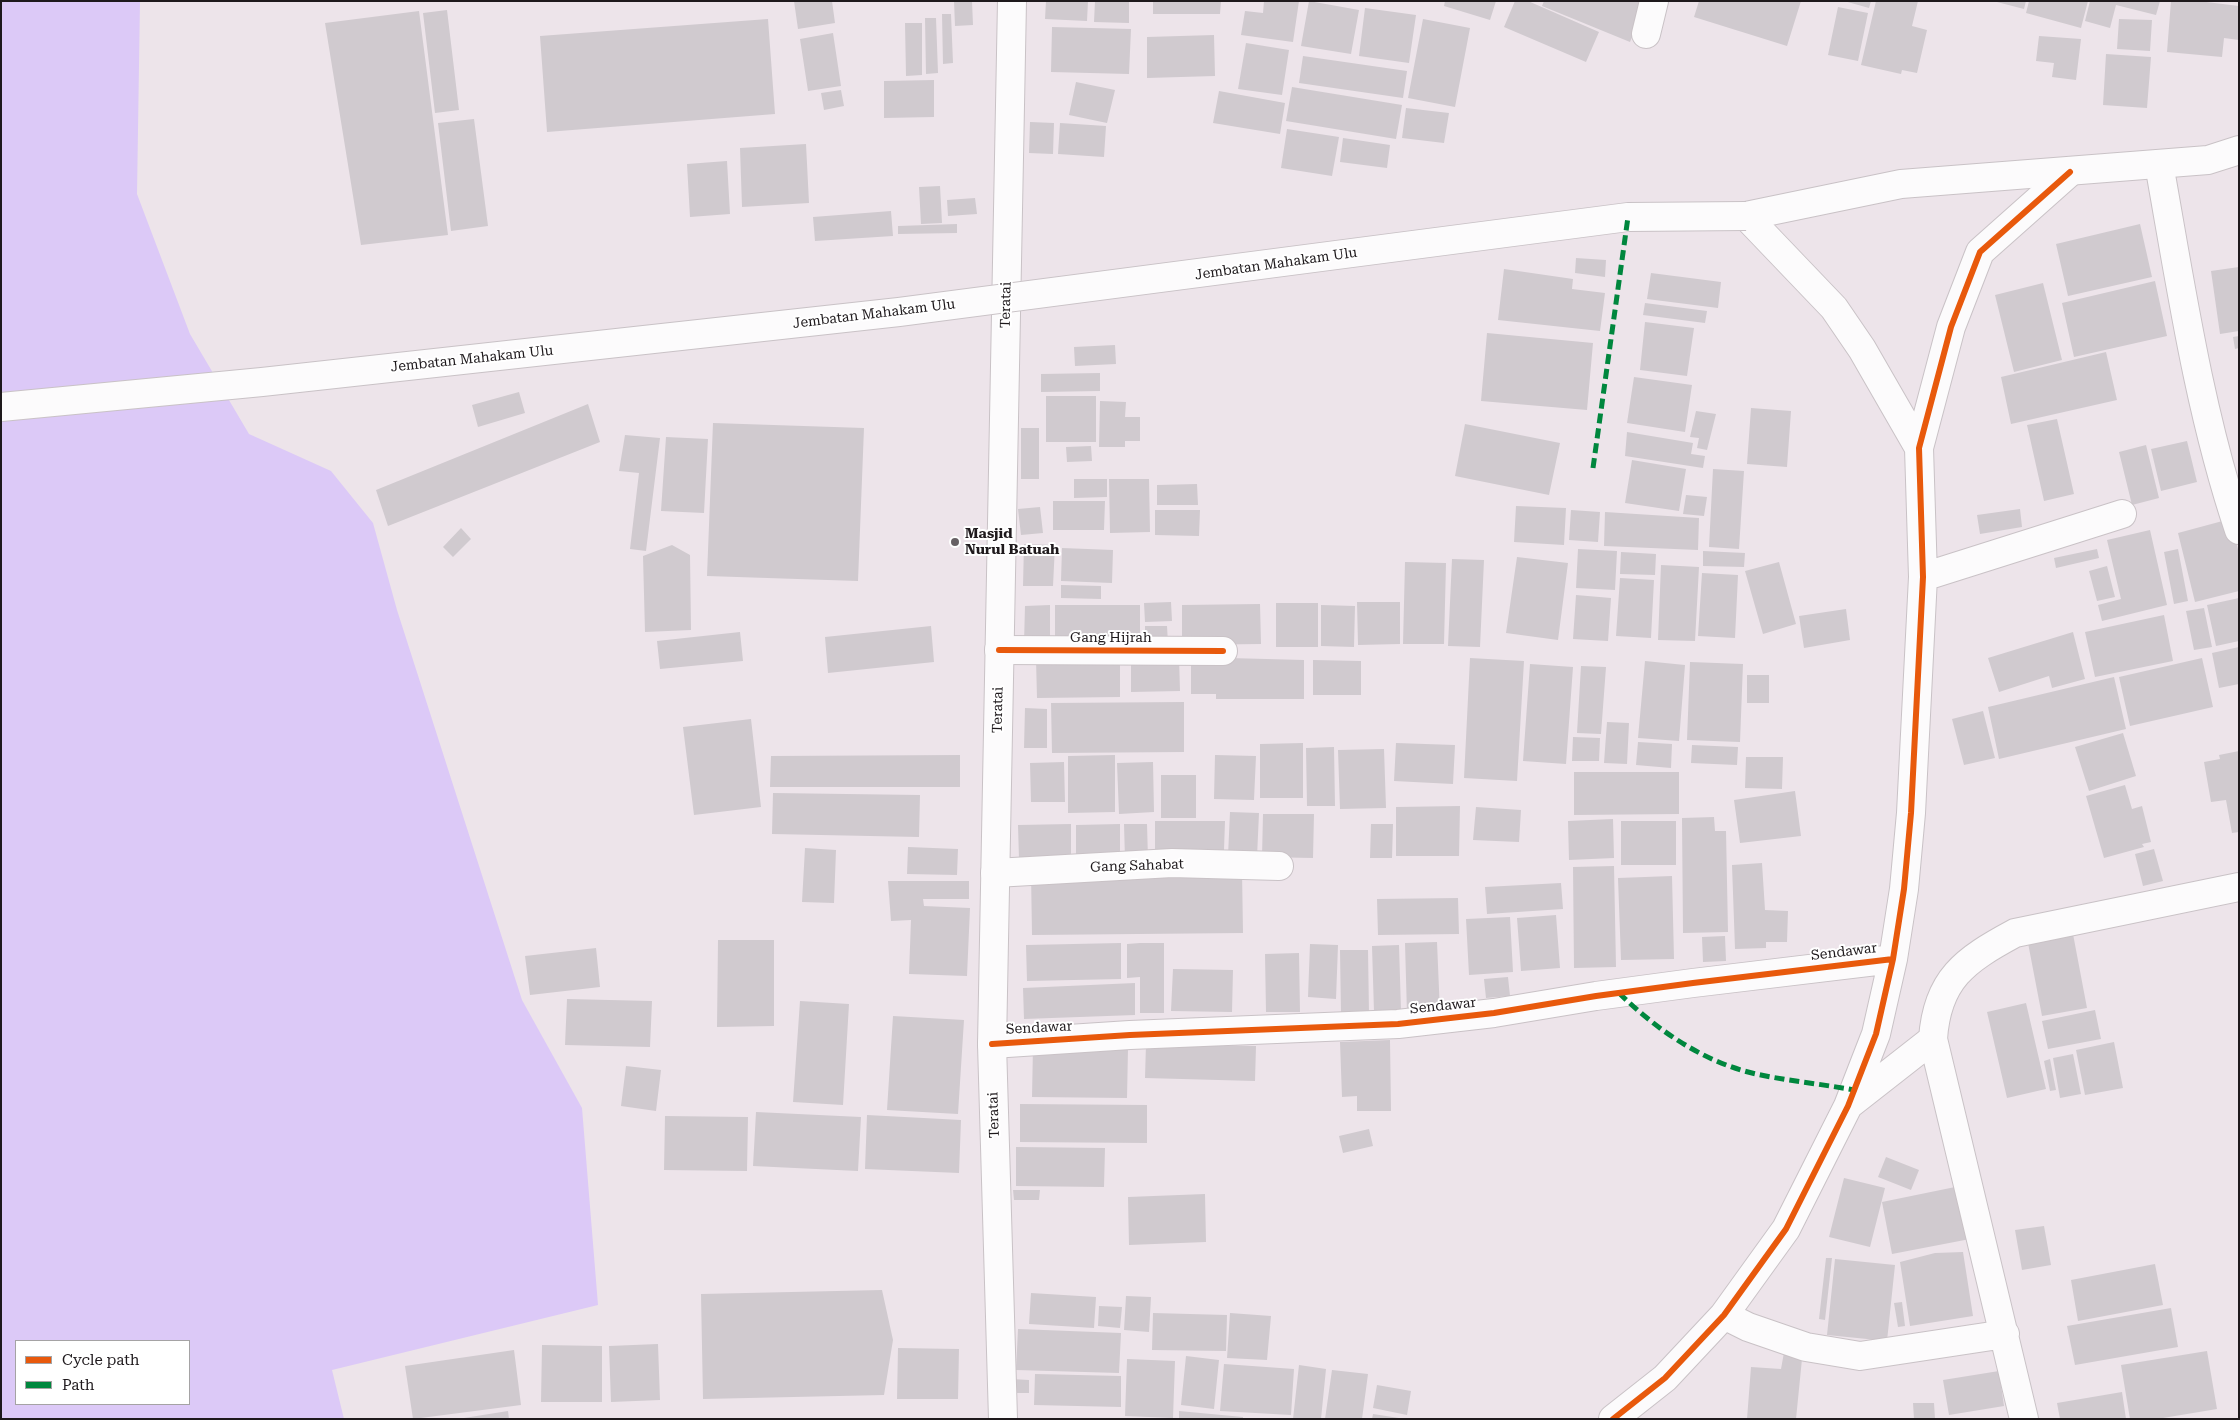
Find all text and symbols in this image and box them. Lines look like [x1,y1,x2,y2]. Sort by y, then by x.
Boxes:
street label: Jembatan Mahakam Ulu [1194,244,1358,284]
street label: Teratai [997,282,1015,328]
street label: Jembatan Mahakam Ulu [792,296,956,332]
street label: Jembatan Mahakam Ulu [390,342,554,376]
place label: Masjid Nurul Batuah [965,526,1059,558]
marker: Masjid Nurul Batuah [949,536,961,548]
street label: Gang Hijrah [1070,630,1152,646]
street label: Teratai [989,687,1007,733]
street label: Gang Sahabat [1090,856,1184,876]
street label: Sendawar [1810,940,1878,964]
street label: Sendawar [1409,994,1477,1018]
street label: Sendawar [1005,1018,1073,1038]
street label: Teratai [985,1092,1003,1138]
legend [15,1340,190,1405]
text: Cycle path [62,1351,139,1369]
text: Path [62,1376,95,1394]

